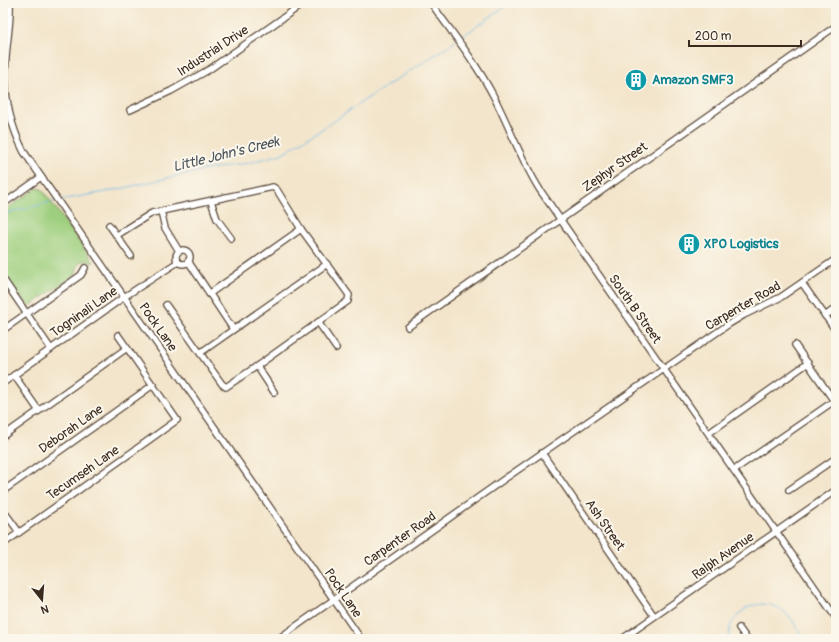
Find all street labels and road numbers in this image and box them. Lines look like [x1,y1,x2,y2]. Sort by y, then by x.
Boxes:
street label: Industrial Drive [174,22,252,80]
street label: Zephyr Street [579,138,651,195]
street label: South B Street [605,271,665,347]
street label: Carpenter Road [703,278,783,334]
street label: Togninali Lane [47,283,121,341]
street label: Pock Lane [135,300,181,355]
street label: Deborah Lane [36,401,106,457]
street label: Tecumseh Lane [44,442,123,504]
street label: Ash Street [582,496,629,554]
street label: Carpenter Road [361,508,439,570]
street label: Ralph Avenue [689,529,757,583]
street label: Pock Lane [321,565,366,621]

